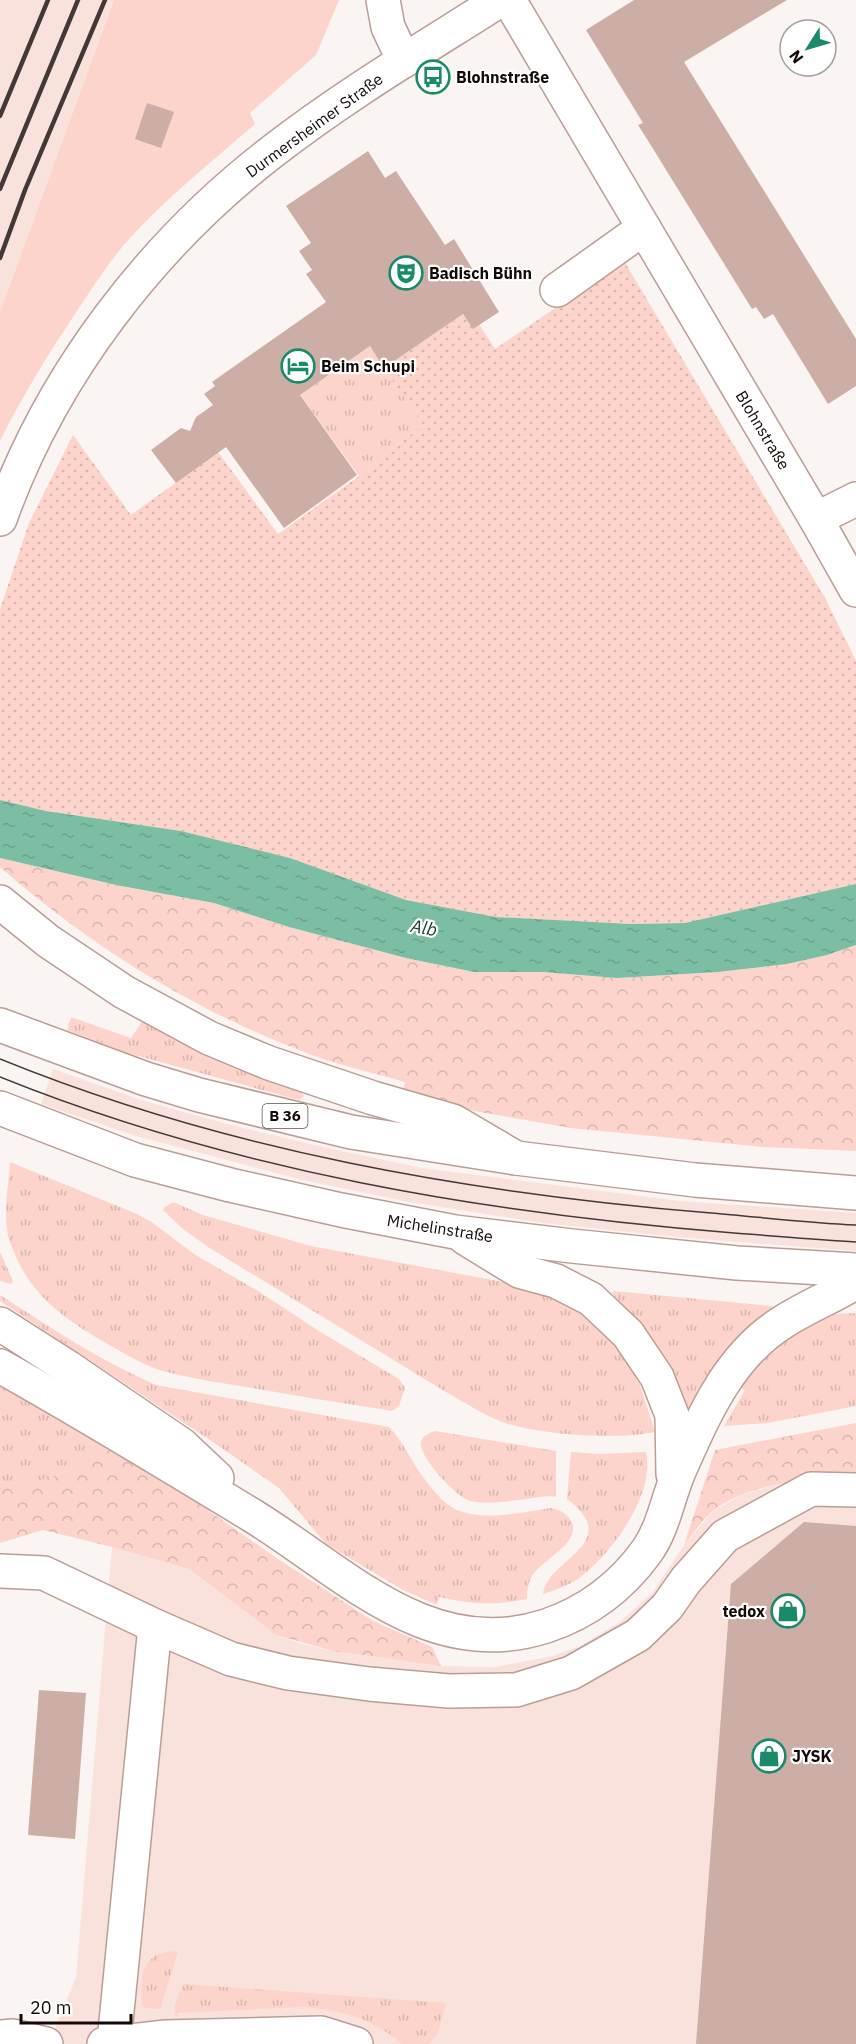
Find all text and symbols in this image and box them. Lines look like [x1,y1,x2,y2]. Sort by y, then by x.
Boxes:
north arrow [778,18,838,78]
text: N [785,46,807,68]
bus stop icon: Blohnstraße [415,59,451,95]
place label: Blohnstraße [456,67,549,87]
street label: Durmersheimer Straße [242,68,387,181]
theatre icon: Badisch Bühn [388,255,424,291]
place label: Badisch Bühn [429,263,532,283]
hotel icon: Beim Schupi [280,348,316,384]
place label: Beim Schupi [321,356,415,376]
street label: Blohnstraße [732,387,795,473]
water label: Alb [408,914,439,941]
road number: B 36 [262,1104,308,1128]
street label: Michelinstraße [386,1210,495,1246]
shop icon: tedox [770,1593,806,1629]
place label: tedox [722,1601,765,1621]
shop icon: JYSK [751,1738,787,1774]
place label: JYSK [792,1746,832,1766]
scale bar [21,1987,130,2025]
text: 20 m [30,1996,72,2019]

